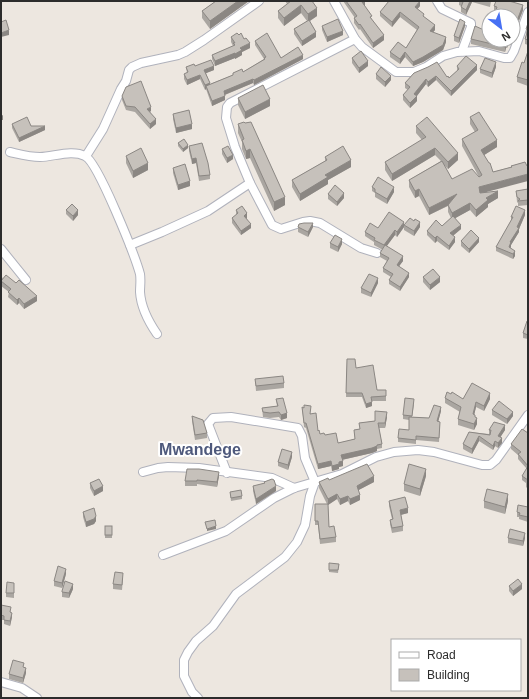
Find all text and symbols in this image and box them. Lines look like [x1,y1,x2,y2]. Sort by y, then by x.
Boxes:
north arrow [481,8,521,48]
text: N [500,29,513,44]
district label: Mwandege [159,441,241,458]
legend [391,639,521,691]
text: Road [427,648,456,662]
text: Building [427,668,470,682]

